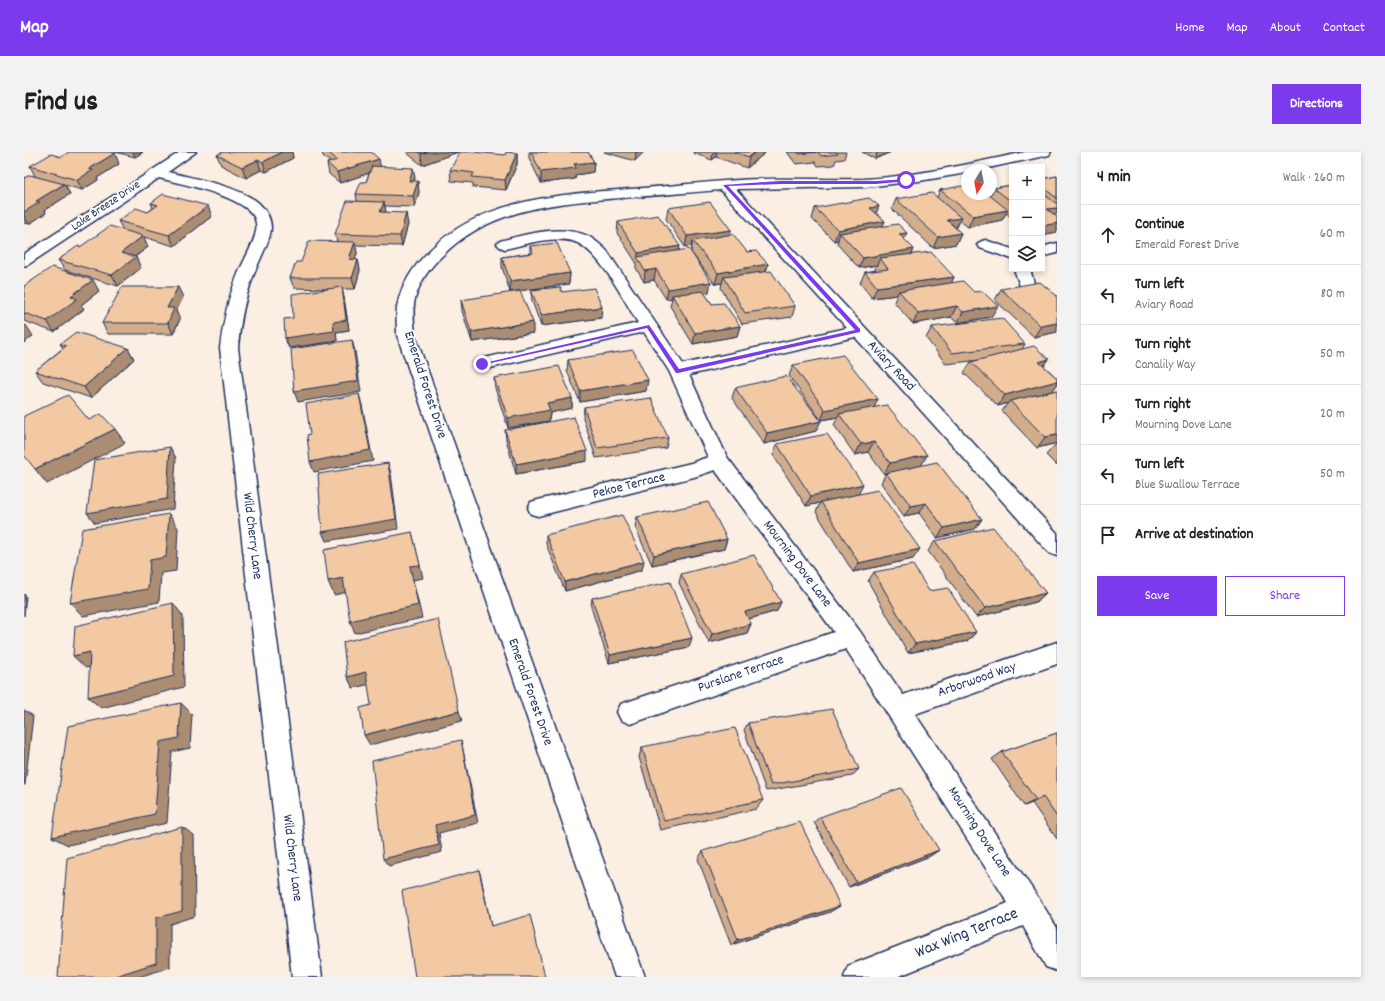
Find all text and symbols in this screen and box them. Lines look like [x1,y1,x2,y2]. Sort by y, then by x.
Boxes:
text: Map [20,15,49,42]
text: Home [1175,18,1204,38]
text: Map [1226,18,1248,38]
text: About [1270,18,1301,38]
text: Contact [1323,18,1365,38]
text: Find us [24,84,98,124]
button: Directions [1272,84,1361,124]
north arrow [961,164,997,200]
map controls [1009,164,1045,272]
button: + [1009,164,1045,200]
text: 4 min [1097,166,1131,190]
text: Walk · 260 m [1283,169,1345,188]
route start [897,171,915,189]
street label: Lake Breeze Drive [68,177,144,235]
button: − [1009,200,1045,236]
text: Continue [1135,214,1184,236]
icon: ahead [1097,224,1119,246]
text: 60 m [1320,225,1345,244]
button: layers [1009,236,1045,272]
text: Emerald Forest Drive [1135,236,1239,255]
text: Turn left [1135,274,1184,296]
icon: left [1097,284,1119,306]
text: 80 m [1321,285,1345,304]
text: Aviary Road [1135,296,1193,315]
street label: Emerald Forest Drive [398,329,452,441]
text: Turn right [1135,334,1191,356]
street label: Aviary Road [862,336,920,396]
icon: right [1097,344,1119,366]
text: 50 m [1320,345,1345,364]
route end [473,355,491,373]
text: Canalily Way [1135,356,1195,375]
text: Turn right [1135,394,1191,416]
icon: right [1097,404,1119,426]
text: 20 m [1320,405,1345,424]
text: Mourning Dove Lane [1135,416,1232,435]
text: Turn left [1135,454,1184,476]
icon: left [1097,464,1119,486]
text: 50 m [1320,465,1345,484]
street label: Pekoe Terrace [591,467,667,505]
text: Blue Swallow Terrace [1135,476,1240,495]
street label: Wild Cherry Lane [237,491,267,581]
street label: Mourning Dove Lane [758,516,836,612]
icon: arrive [1097,524,1119,546]
text: Arrive at destination [1135,524,1253,546]
button: Save [1097,576,1217,616]
button: Share [1225,576,1345,616]
street label: Emerald Forest Drive [502,636,558,748]
street label: Purslane Terrace [695,650,787,698]
street label: Arborwood Way [935,657,1019,703]
street label: Mourning Dove Lane [942,783,1016,881]
street label: Wild Cherry Lane [277,813,307,903]
street label: Wax Wing Terrace [912,902,1022,966]

